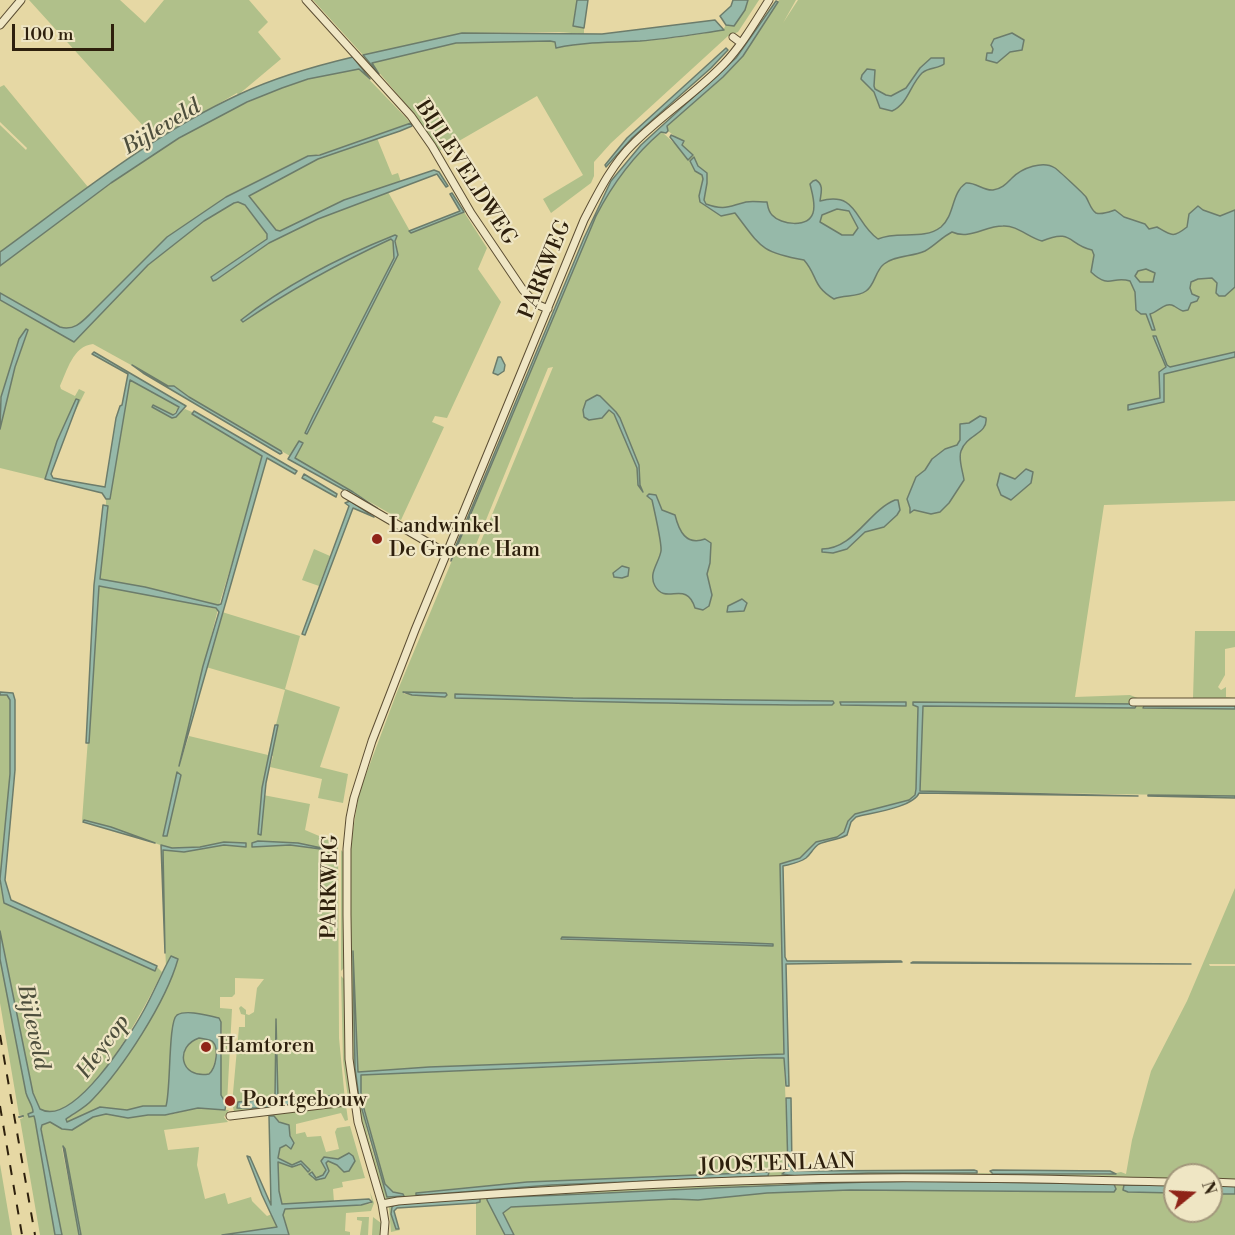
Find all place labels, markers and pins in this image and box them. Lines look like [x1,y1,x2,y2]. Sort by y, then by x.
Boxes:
place label: Landwinkel De Groene Ham [389,514,540,564]
marker: Landwinkel De Groene Ham [370,532,384,546]
place label: Hamtoren [218,1034,315,1060]
marker: Hamtoren [199,1040,213,1054]
place label: Poortgebouw [242,1088,367,1114]
marker: Poortgebouw [223,1094,237,1108]

